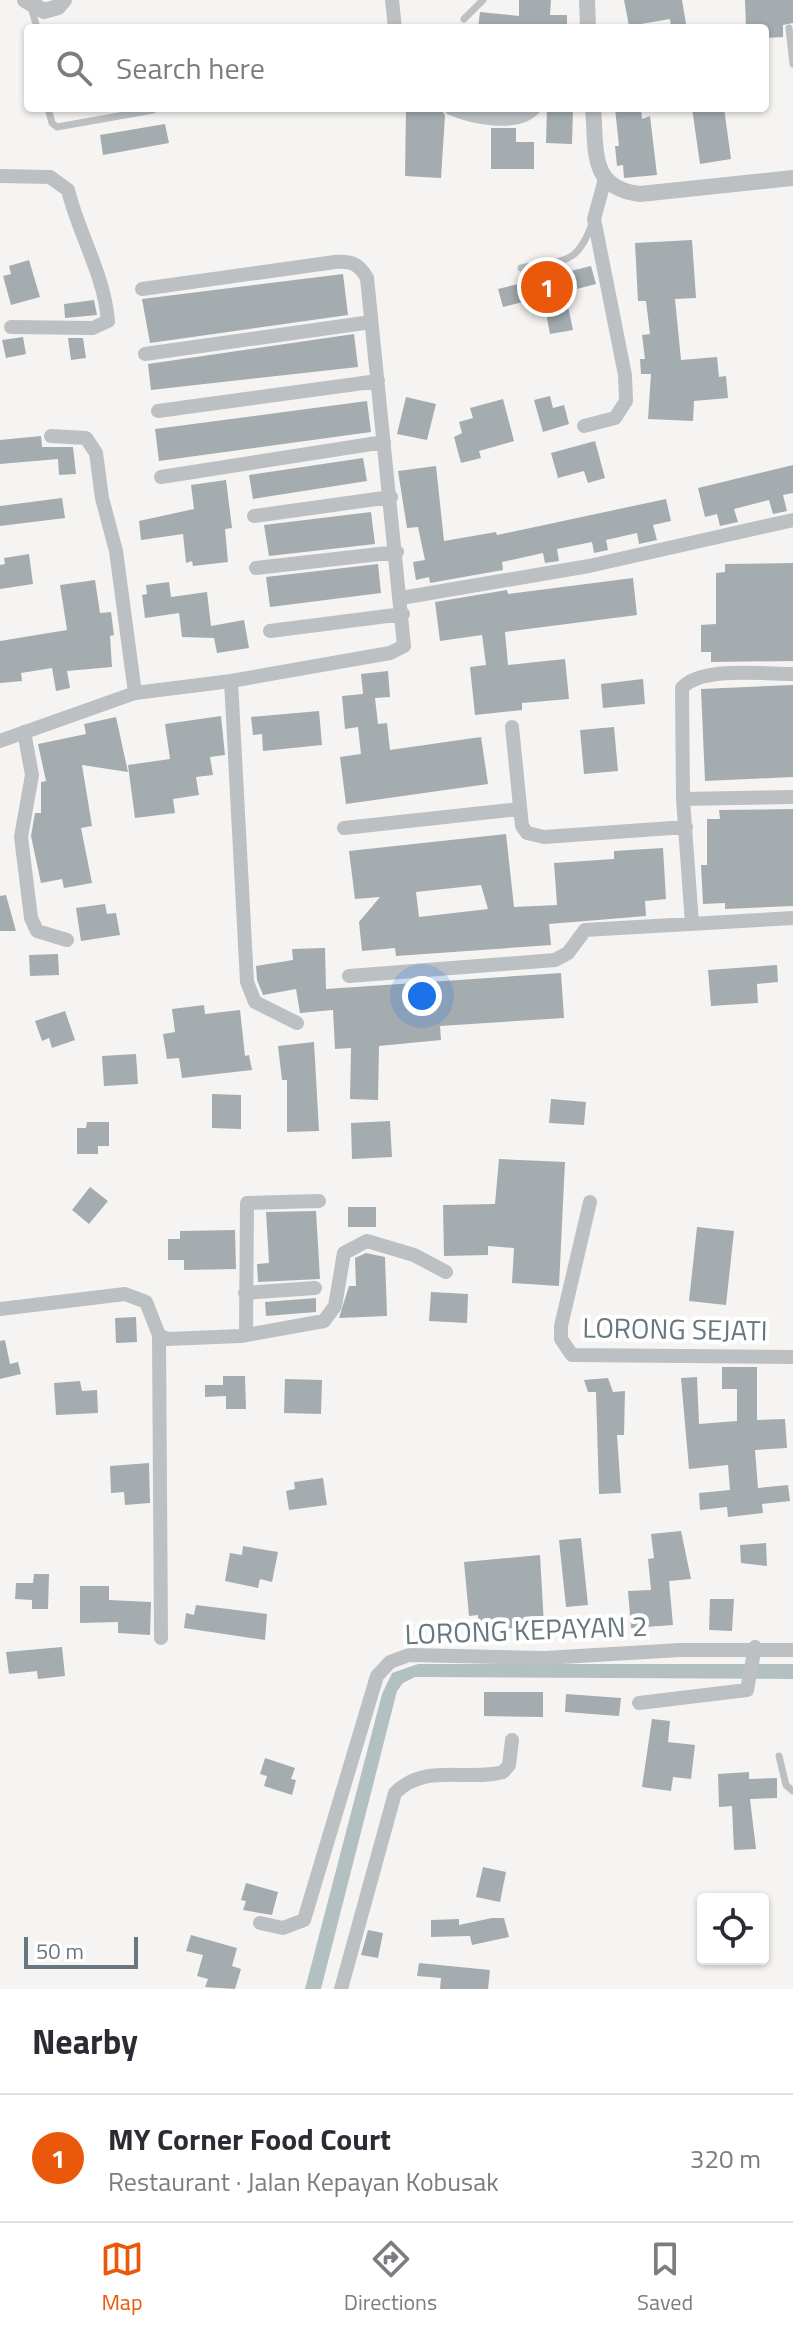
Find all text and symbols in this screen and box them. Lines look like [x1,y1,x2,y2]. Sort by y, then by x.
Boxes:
search box [24,24,769,112]
text: Search here [116,45,265,91]
icon: search [52,46,96,90]
pin: 1 [521,257,573,317]
your location [402,976,442,1016]
street label: LORONG SEJATI [582,1305,768,1352]
street label: LORONG KEPAYAN 2 [404,1604,648,1655]
map controls [697,1893,769,1965]
button: locate [697,1893,769,1965]
scale bar [24,1933,138,1969]
text: 50 m [36,1934,84,1968]
text: Nearby [32,2015,138,2067]
text: MY Corner Food Court [108,2116,391,2162]
text: 1 [51,2139,65,2178]
text: 320 m [690,2139,761,2178]
text: Restaurant · Jalan Kepayan Kobusak [108,2162,499,2201]
tab: Map [100,2237,144,2319]
tab: Directions [344,2237,437,2319]
tab: Saved [637,2237,693,2319]

